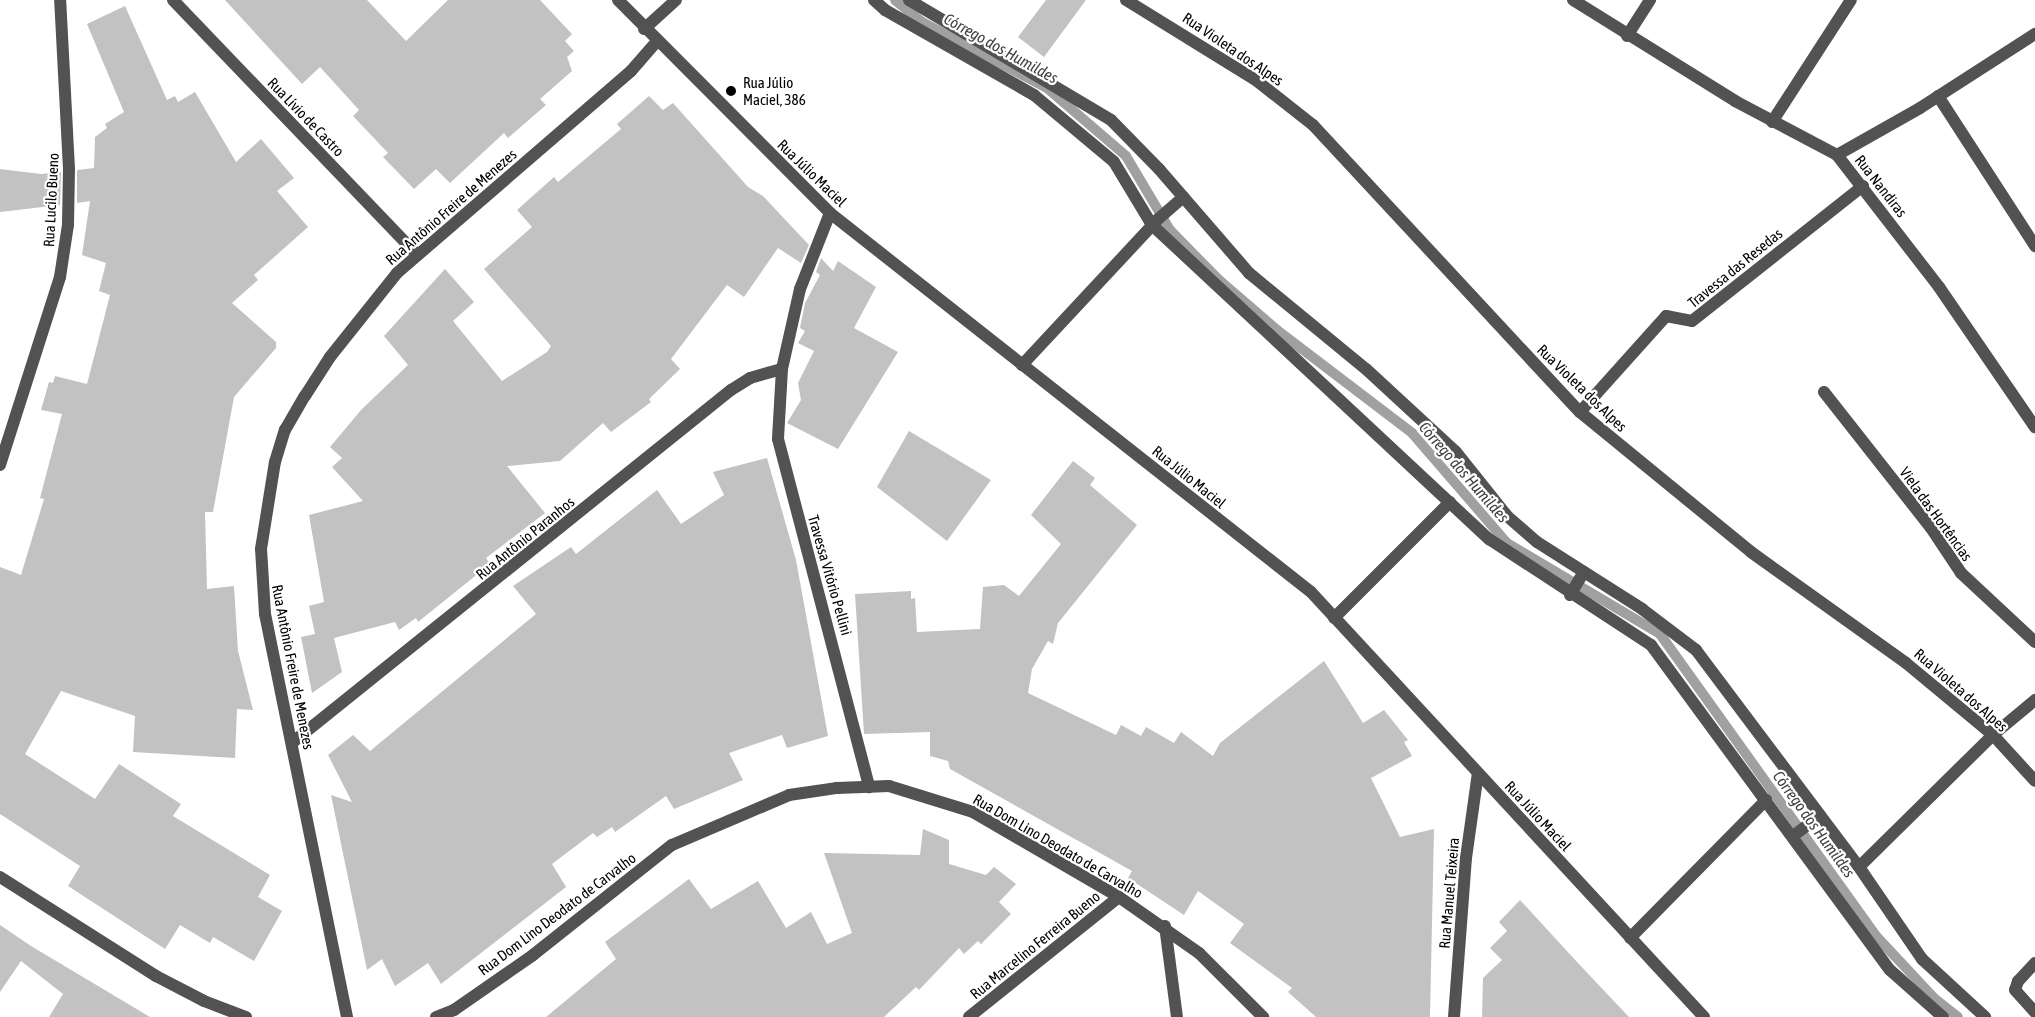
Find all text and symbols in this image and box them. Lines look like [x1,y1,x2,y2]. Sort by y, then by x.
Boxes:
water label: Córrego dos Humildes [941,9,1061,87]
street label: Rua Violeta dos Alpes [1179,9,1287,89]
place label: Rua Júlio Maciel, 386 [743,73,806,108]
street label: Rua Lívio de Castro [264,74,348,160]
marker: Rua Júlio Maciel, 386 [724,84,738,98]
street label: Rua Júlio Maciel [774,136,850,210]
street label: Rua Antônio Freire de Menezes [382,145,520,269]
street label: Rua Nandiras [1851,151,1911,221]
street label: Rua Lucilo Bueno [40,152,62,248]
street label: Travessa das Resedas [1684,224,1786,312]
street label: Rua Violeta dos Alpes [1533,341,1631,435]
water label: Córrego dos Humildes [1415,418,1513,526]
street label: Rua Júlio Maciel [1149,442,1229,512]
street label: Viela das Hortências [1896,464,1976,564]
street label: Rua Antônio Paranhos [472,493,578,583]
street label: Travessa Vitório Pellini [804,513,856,637]
street label: Rua Antônio Freire de Menezes [268,583,318,751]
street label: Rua Violeta dos Alpes [1911,645,2011,735]
water label: Córrego dos Humildes [1769,767,1859,881]
street label: Rua Júlio Maciel [1501,777,1575,855]
street label: Rua Dom Lino Deodato de Carvalho [970,790,1146,902]
street label: Rua Manuel Teixeira [1435,837,1463,949]
street label: Rua Dom Lino Deodato de Carvalho [475,849,639,979]
street label: Rua Marcelino Ferreira Bueno [967,887,1103,1003]

